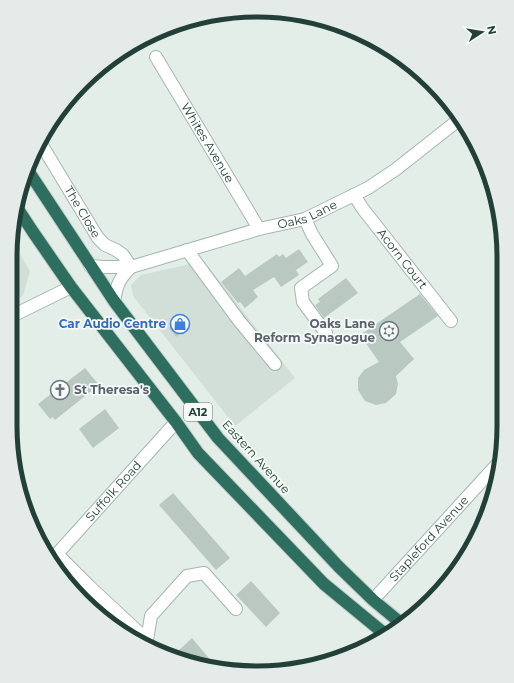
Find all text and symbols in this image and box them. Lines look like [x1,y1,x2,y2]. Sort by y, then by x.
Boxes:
north arrow [462,12,502,52]
text: N [484,24,500,36]
street label: Whites Avenue [178,100,238,185]
street label: The Close [61,183,104,240]
street label: Oaks Lane [276,196,339,232]
street label: Acorn Court [374,225,431,292]
shop icon: Car Audio Centre [169,313,191,335]
place label: Car Audio Centre [59,316,166,331]
place label: Oaks Lane Reform Synagogue [254,316,375,345]
synagogue icon: Oaks Lane Reform Synagogue [378,320,400,342]
church icon: St Theresa's [49,379,71,401]
place label: St Theresa's [74,382,150,397]
road number: A12 [184,403,212,421]
street label: Eastern Avenue [219,417,293,497]
street label: Suffolk Road [82,458,144,524]
street label: Stapleford Avenue [386,493,471,584]

